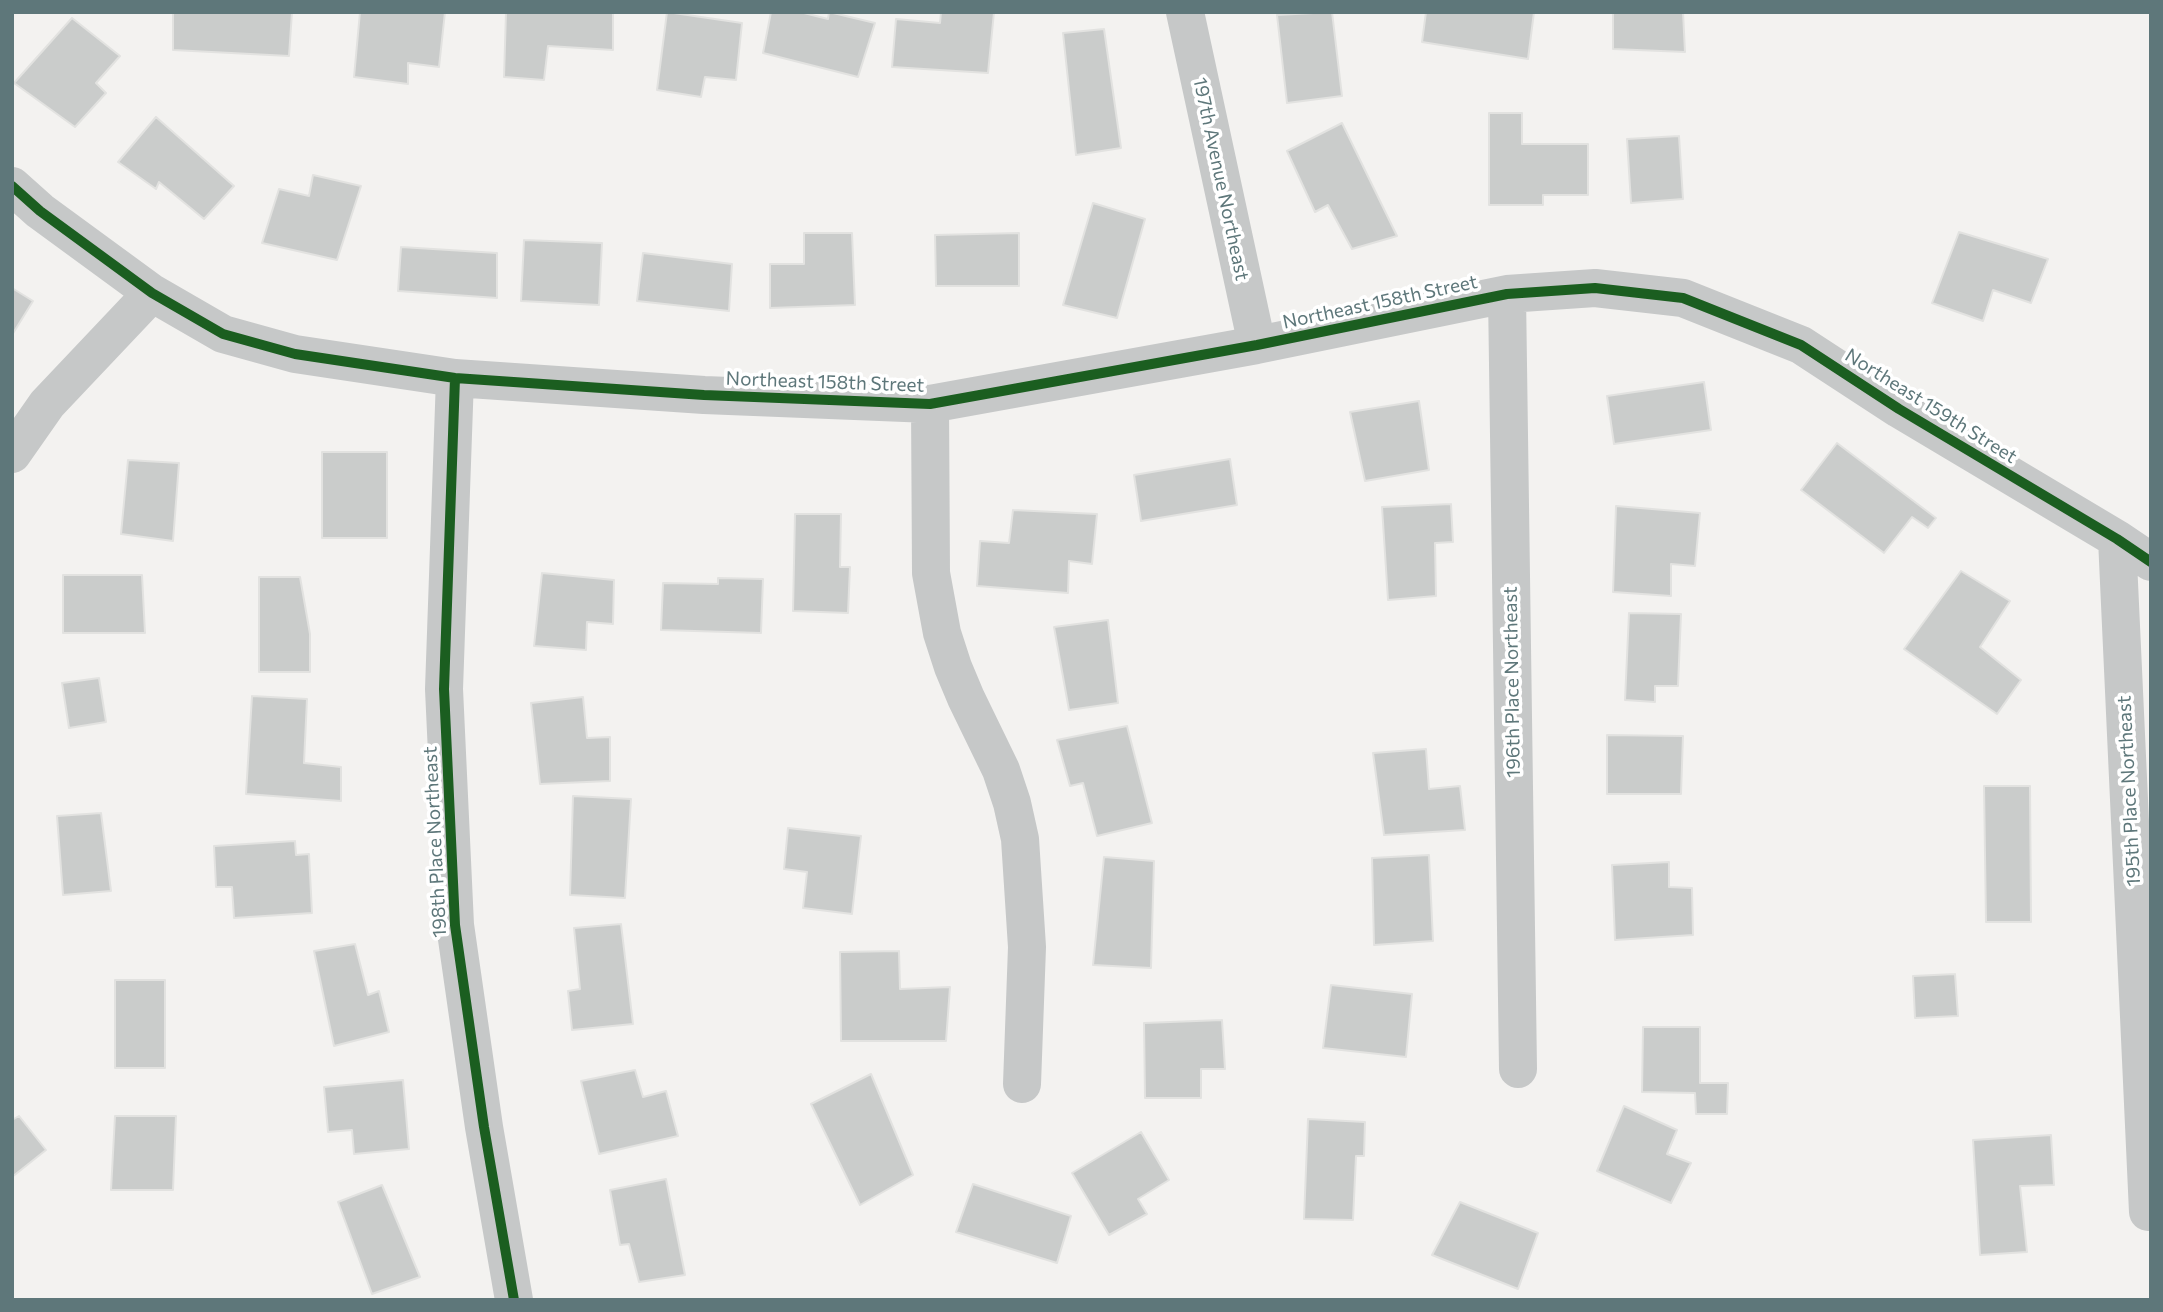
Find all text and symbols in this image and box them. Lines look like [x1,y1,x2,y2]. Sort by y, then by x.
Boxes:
street label: 197th Avenue Northeast [1188,75,1254,283]
street label: Northeast 158th Street [1281,270,1479,334]
street label: Northeast 159th Street [1841,344,2021,468]
street label: Northeast 158th Street [725,367,925,397]
street label: 196th Place Northeast [1499,586,1525,778]
street label: 195th Place Northeast [2113,695,2145,887]
street label: 198th Place Northeast [419,746,451,938]

